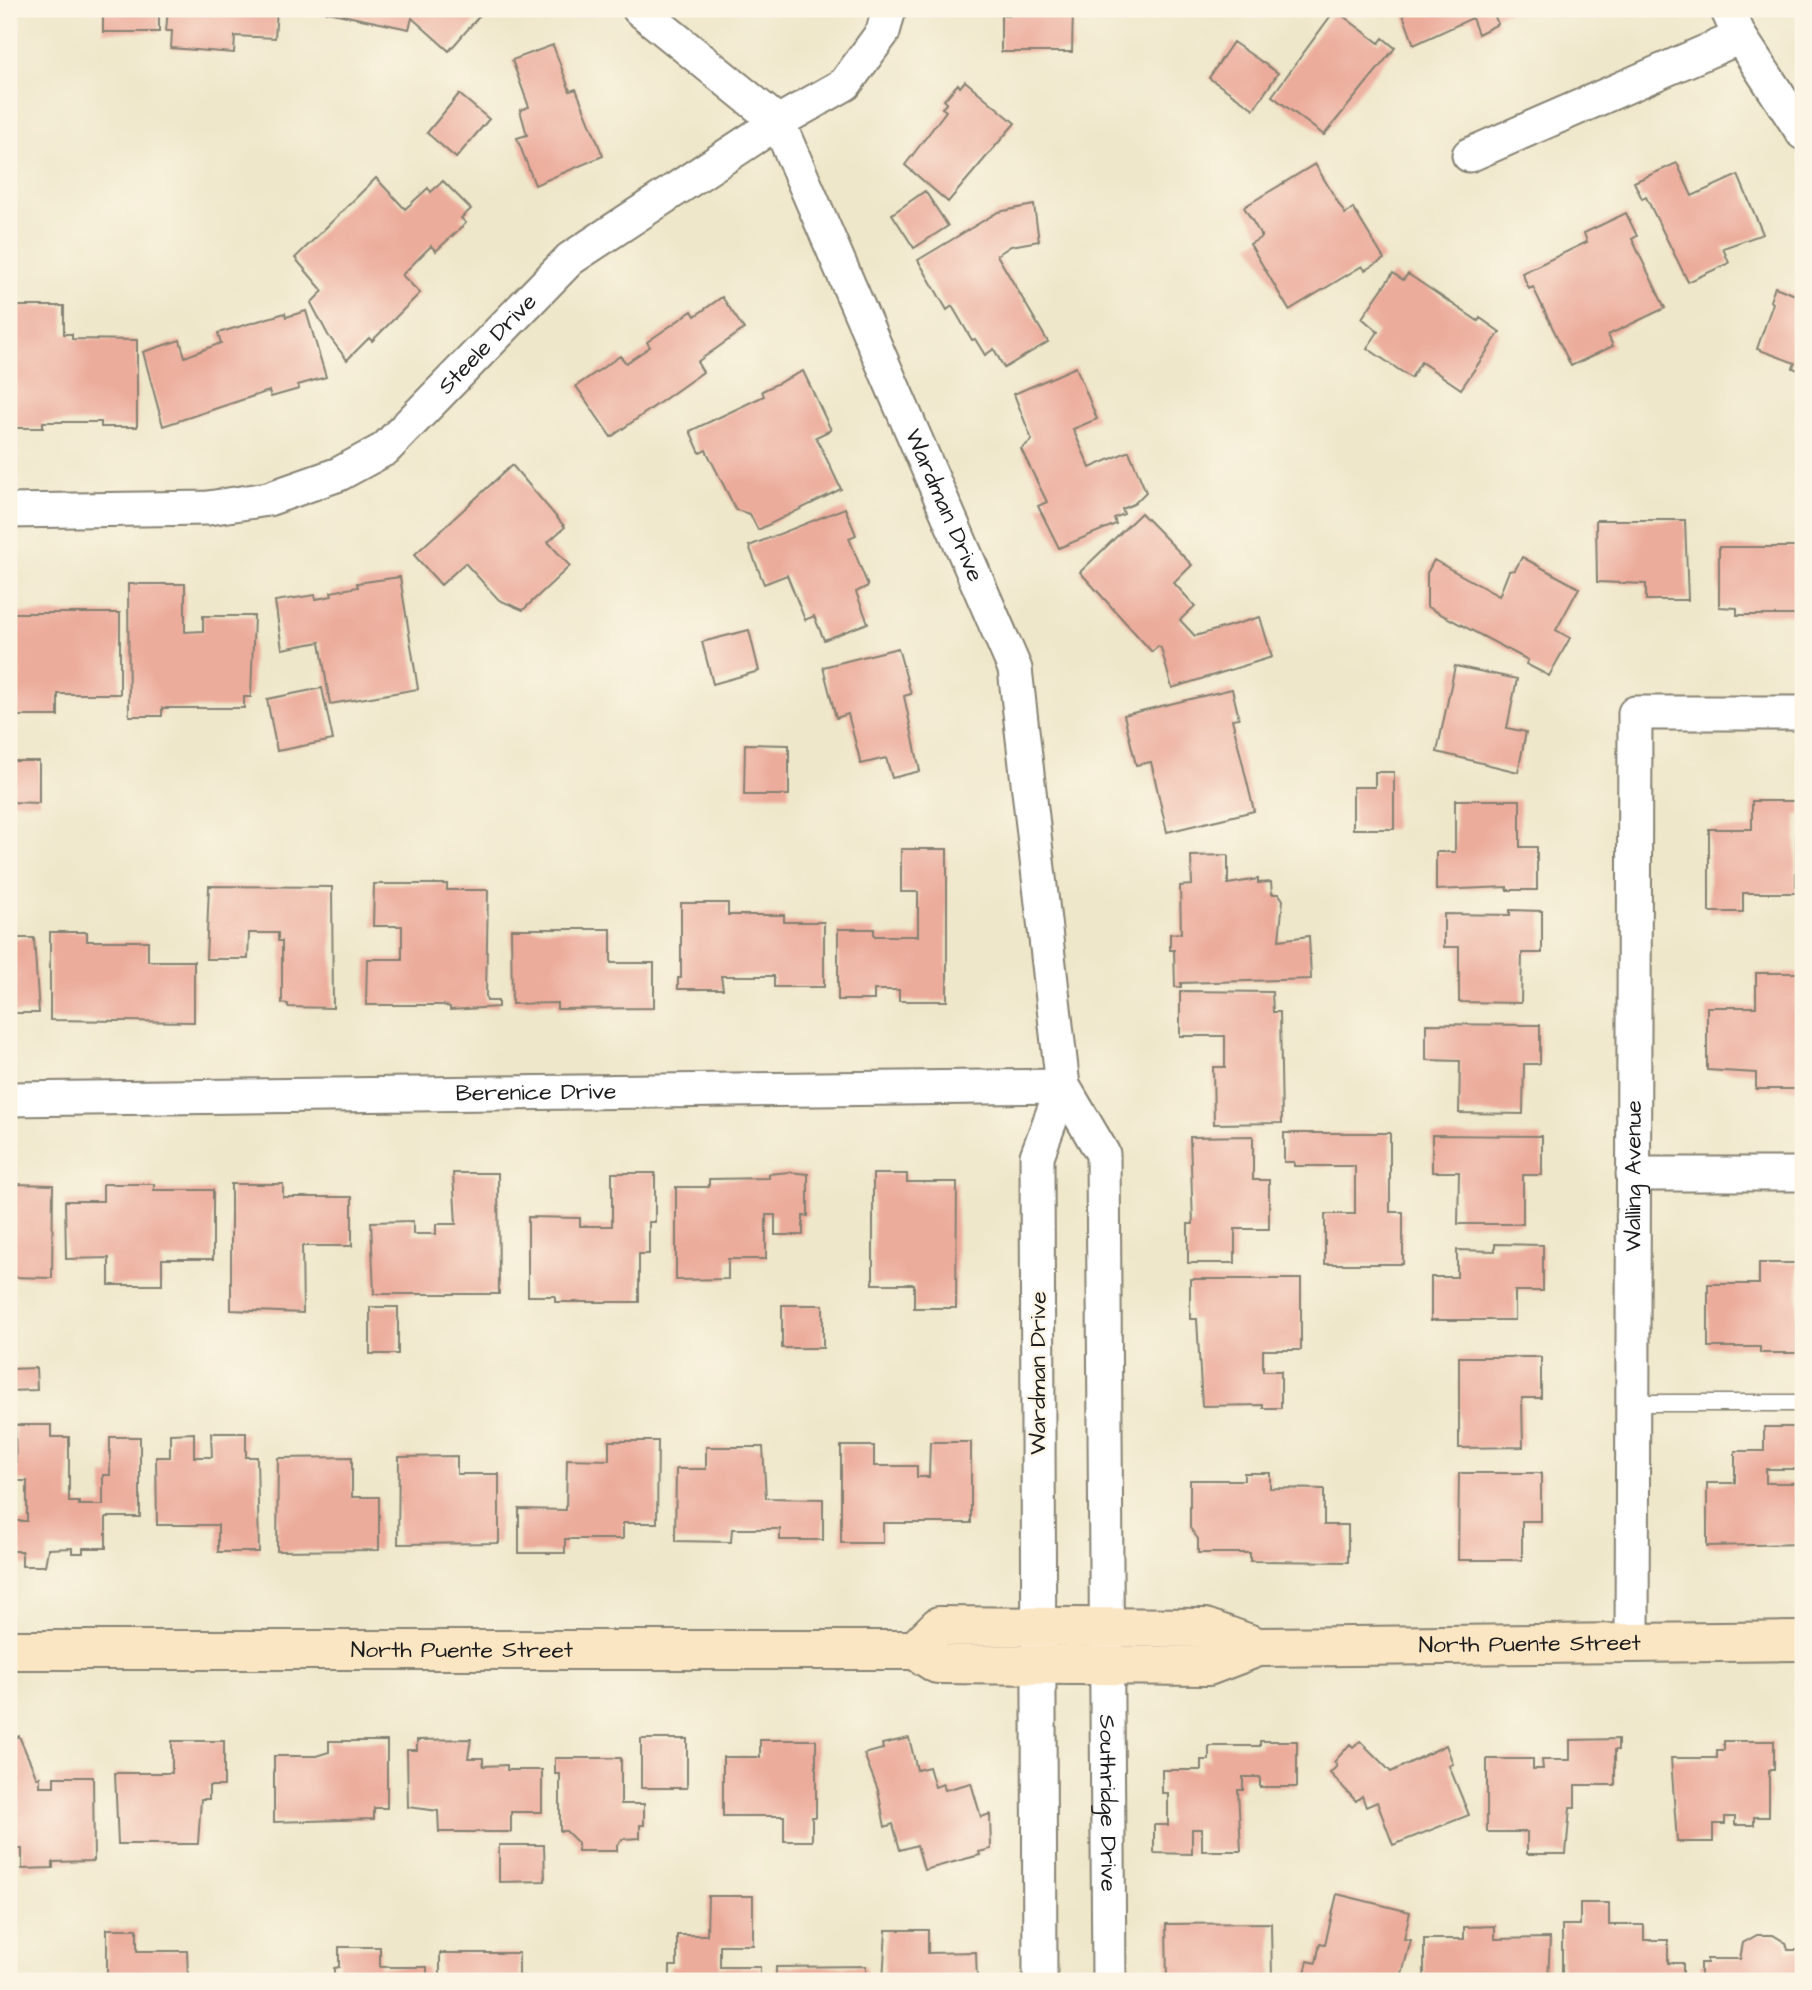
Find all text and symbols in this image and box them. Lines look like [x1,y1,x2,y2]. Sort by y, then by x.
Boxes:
street label: Steele Drive [431,286,544,402]
street label: Wardman Drive [897,424,991,587]
street label: Berenice Drive [455,1076,616,1109]
street label: Walling Avenue [1617,1100,1650,1252]
street label: Wardman Drive [1022,1291,1054,1455]
street label: North Puente Street [1418,1627,1642,1661]
street label: North Puente Street [351,1634,574,1666]
street label: Southridge Drive [1091,1714,1124,1892]

